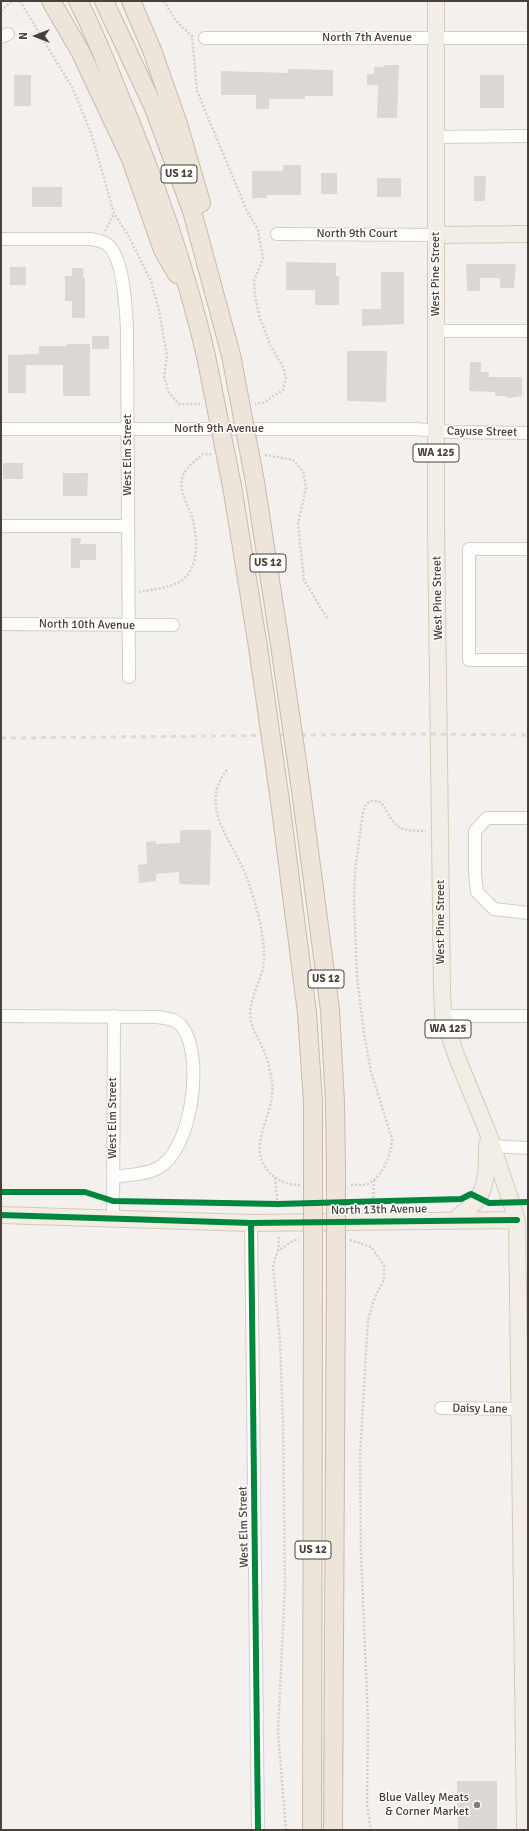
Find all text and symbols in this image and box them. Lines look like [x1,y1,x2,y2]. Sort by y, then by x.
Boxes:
north arrow [16,16,56,56]
street label: North 7th Avenue [322,31,412,45]
text: N [17,32,30,40]
road number: US 12 [161,165,197,183]
street label: North 9th Court [316,227,398,241]
street label: West Pine Street [429,232,443,316]
street label: West Elm Street [121,414,135,496]
street label: North 9th Avenue [174,422,264,436]
street label: Cayuse Street [447,424,517,440]
road number: WA 125 [413,444,459,462]
road number: US 12 [250,554,286,572]
street label: West Pine Street [430,556,446,640]
street label: North 10th Avenue [39,617,135,633]
street label: West Pine Street [434,880,448,964]
road number: US 12 [308,970,344,988]
road number: WA 125 [425,1020,471,1038]
street label: West Elm Street [106,1077,120,1159]
street label: North 13th Avenue [331,1202,427,1218]
street label: Daisy Lane [452,1401,508,1417]
street label: West Elm Street [236,1486,252,1568]
road number: US 12 [295,1541,331,1559]
place label: Blue Valley Meats & Corner Market [379,1791,469,1819]
marker: Blue Valley Meats & Corner Market [472,1800,482,1810]

